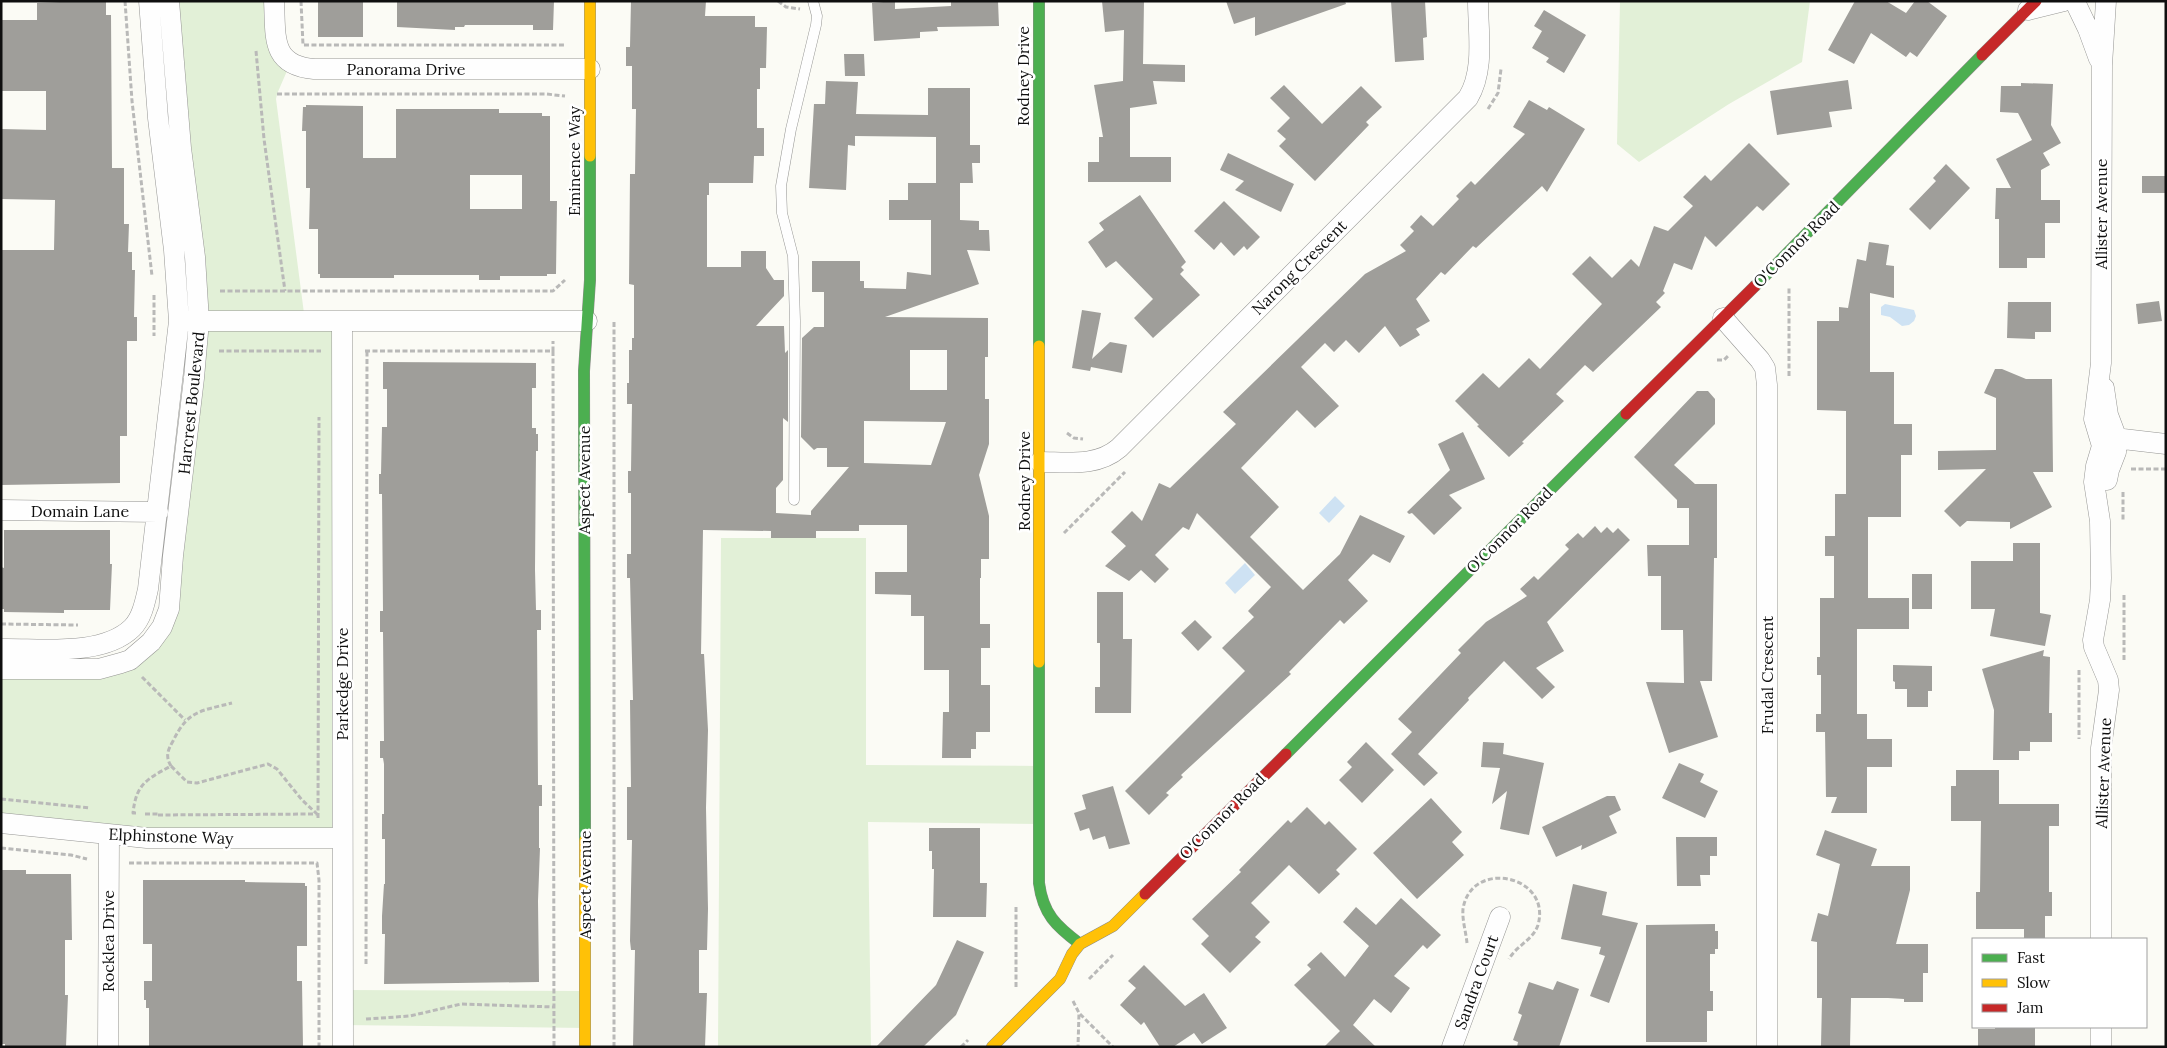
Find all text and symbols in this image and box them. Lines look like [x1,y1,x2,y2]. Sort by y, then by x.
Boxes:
street label: Rodney Drive [1013,26,1033,126]
street label: Panorama Drive [347,59,466,79]
street label: Eminence Way [564,105,584,216]
street label: Allister Avenue [2091,158,2111,270]
street label: O'Connor Road [1749,196,1844,291]
street label: Narong Crescent [1247,215,1351,319]
street label: Harcrest Boulevard [174,330,208,475]
street label: Aspect Avenue [574,425,594,535]
street label: Rodney Drive [1014,431,1034,531]
street label: O'Connor Road [1462,482,1557,577]
street label: Domain Lane [31,501,130,521]
street label: Frudal Crescent [1757,615,1777,734]
street label: Parkedge Drive [332,627,352,741]
street label: Allister Avenue [2091,717,2115,830]
street label: O'Connor Road [1175,768,1270,863]
street label: Elphinstone Way [108,824,234,848]
street label: Aspect Avenue [575,830,595,940]
street label: Rocklea Drive [98,890,118,992]
street label: Sandra Court [1450,931,1503,1032]
legend [1972,938,2147,1028]
text: Fast [2017,948,2045,967]
text: Slow [2017,973,2050,992]
text: Jam [2016,998,2044,1017]

